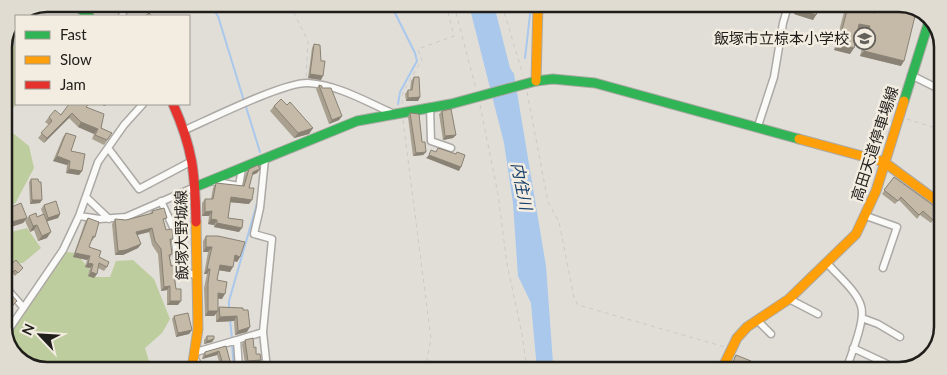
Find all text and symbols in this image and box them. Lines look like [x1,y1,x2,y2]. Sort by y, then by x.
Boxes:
legend [15,15,190,105]
text: Fast [60,25,87,43]
school or university icon: 飯塚市立椋本小学校 [853,27,877,51]
place label: 飯塚市立椋本小学校 [714,29,849,47]
text: Slow [60,50,92,68]
text: Jam [60,75,86,93]
street label: 高田天道停車場線 [847,84,901,204]
water label: 内住川 [509,161,537,213]
street label: 飯塚大野城線 [171,190,191,280]
north arrow [15,310,65,360]
text: N [18,321,38,338]

